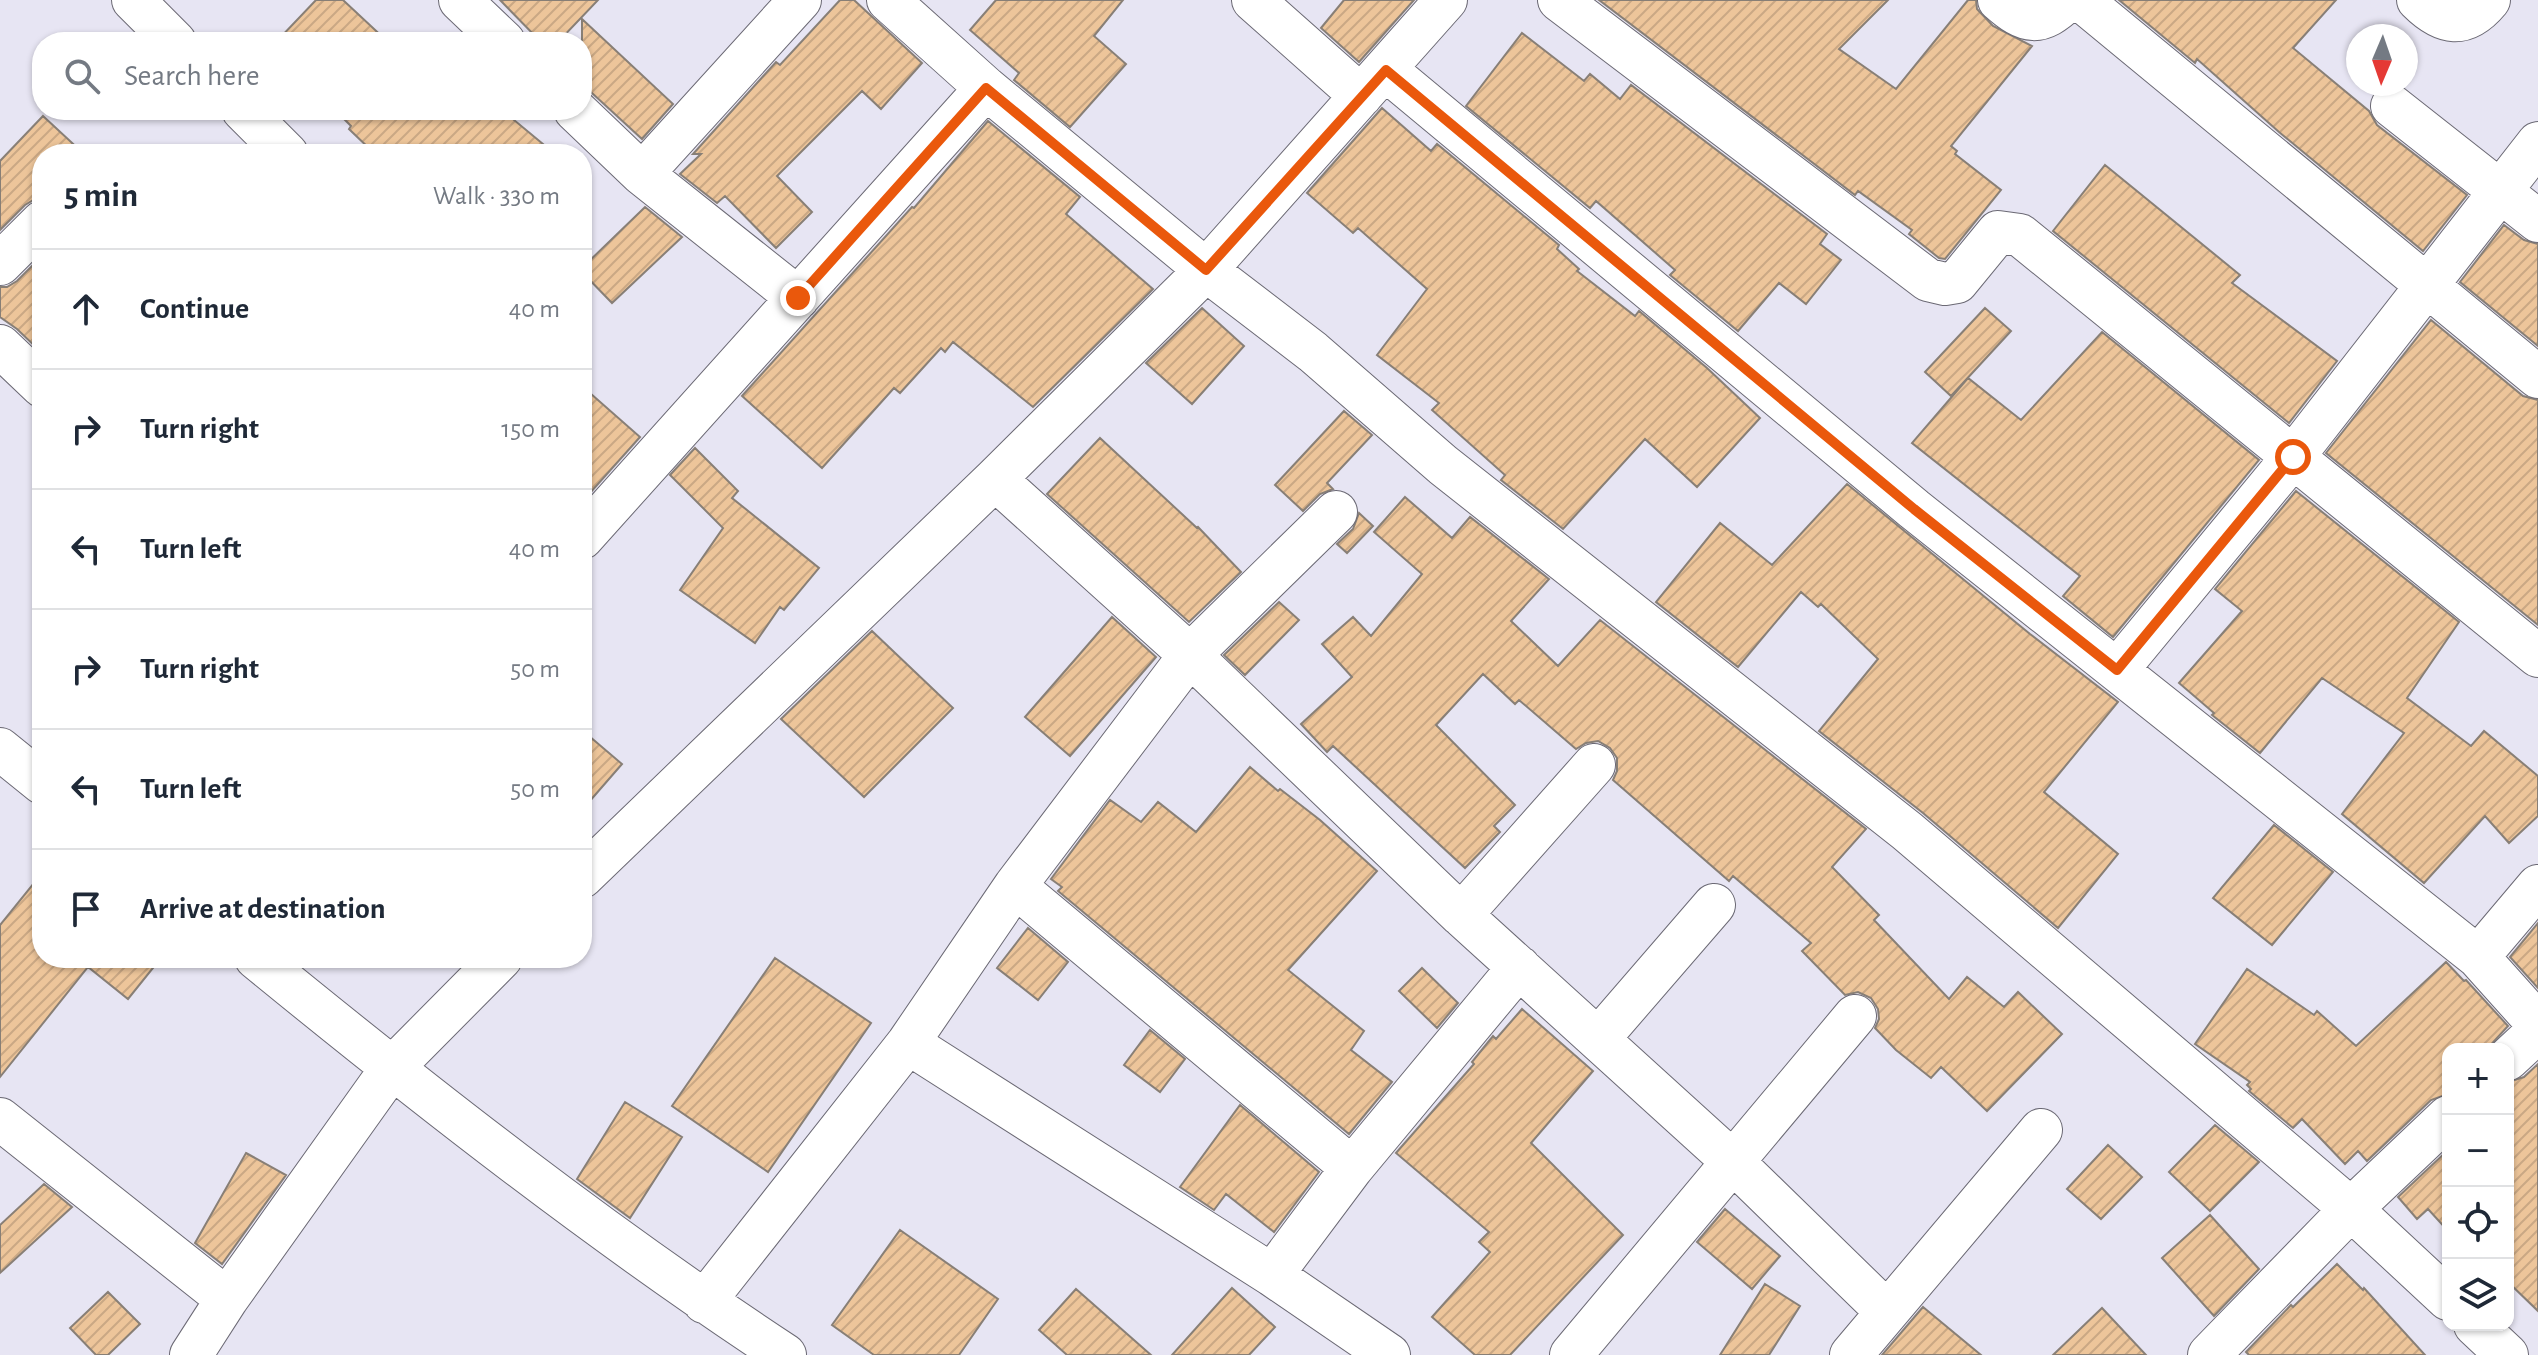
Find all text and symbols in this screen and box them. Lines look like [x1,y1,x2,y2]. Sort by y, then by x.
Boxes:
north arrow [2346,24,2418,96]
search box [32,32,592,120]
icon: search [60,54,104,98]
text: Search here [124,61,260,91]
text: 5 min [64,179,138,213]
text: Walk · 330 m [433,183,560,209]
route end [780,280,816,316]
icon: ahead [64,287,108,331]
text: Continue [140,294,249,324]
text: 40 m [509,296,560,322]
icon: right [64,407,108,451]
text: Turn right [140,414,259,444]
text: 150 m [501,416,560,442]
route start [2275,439,2311,475]
icon: left [64,527,108,571]
text: Turn left [140,534,241,564]
text: 40 m [509,536,560,562]
icon: right [64,647,108,691]
text: Turn right [140,654,259,684]
text: 50 m [510,656,560,682]
icon: left [64,767,108,811]
text: Turn left [140,774,241,804]
text: 50 m [510,776,560,802]
icon: arrive [64,887,108,931]
text: Arrive at destination [140,894,386,924]
map controls [2442,1043,2514,1331]
button: + [2442,1043,2514,1115]
button: − [2442,1115,2514,1187]
button: locate [2442,1187,2514,1259]
button: layers [2442,1259,2514,1331]

